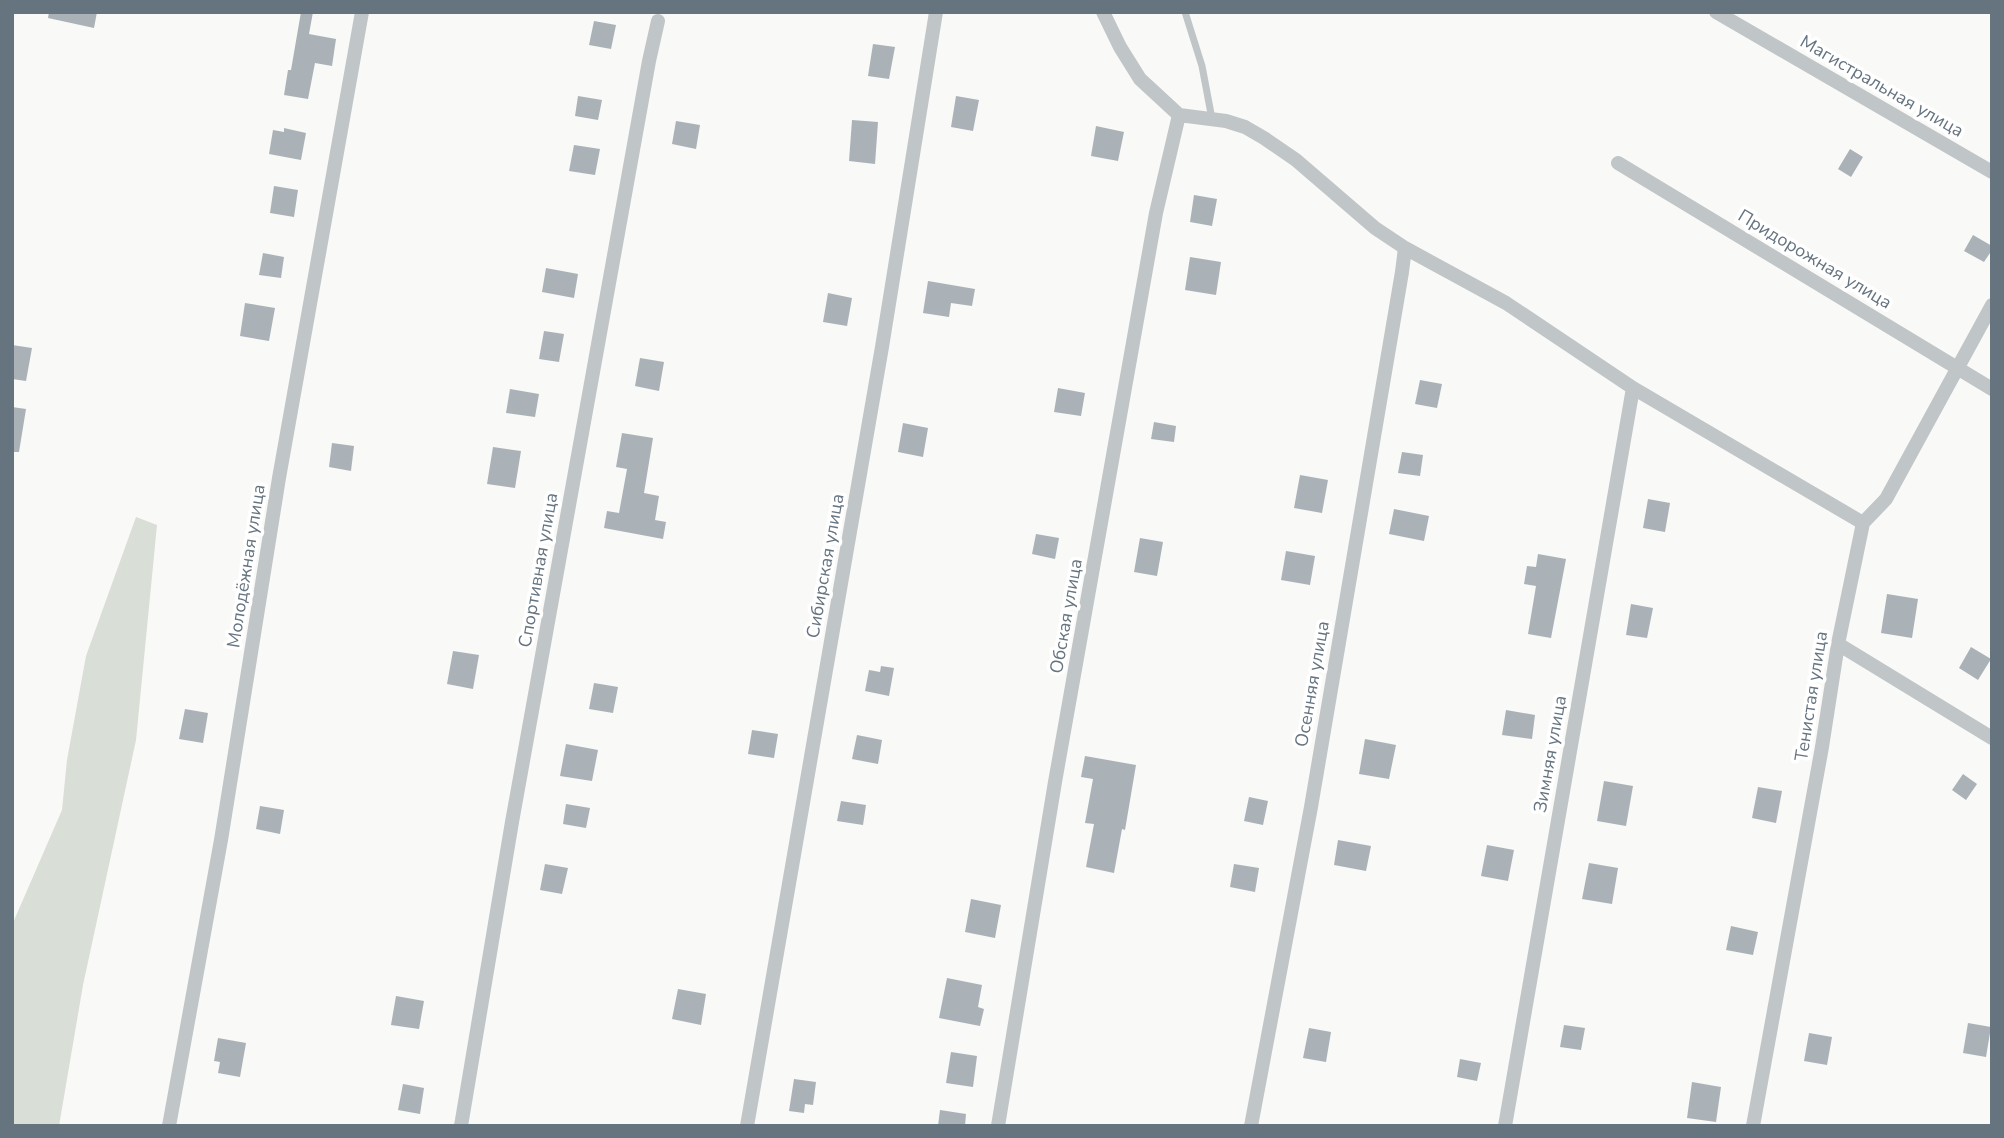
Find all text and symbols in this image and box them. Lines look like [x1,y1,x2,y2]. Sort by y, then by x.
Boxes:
street label: Магистральная улица [1796,29,1968,143]
street label: Придорожная улица [1734,204,1896,314]
street label: Молодёжная улица [221,483,271,649]
street label: Спортивная улица [513,491,563,649]
street label: Сибирская улица [800,492,850,640]
street label: Обская улица [1044,557,1088,675]
street label: Осенняя улица [1289,619,1335,749]
street label: Тенистая улица [1789,629,1833,763]
street label: Зимняя улица [1528,693,1572,815]

